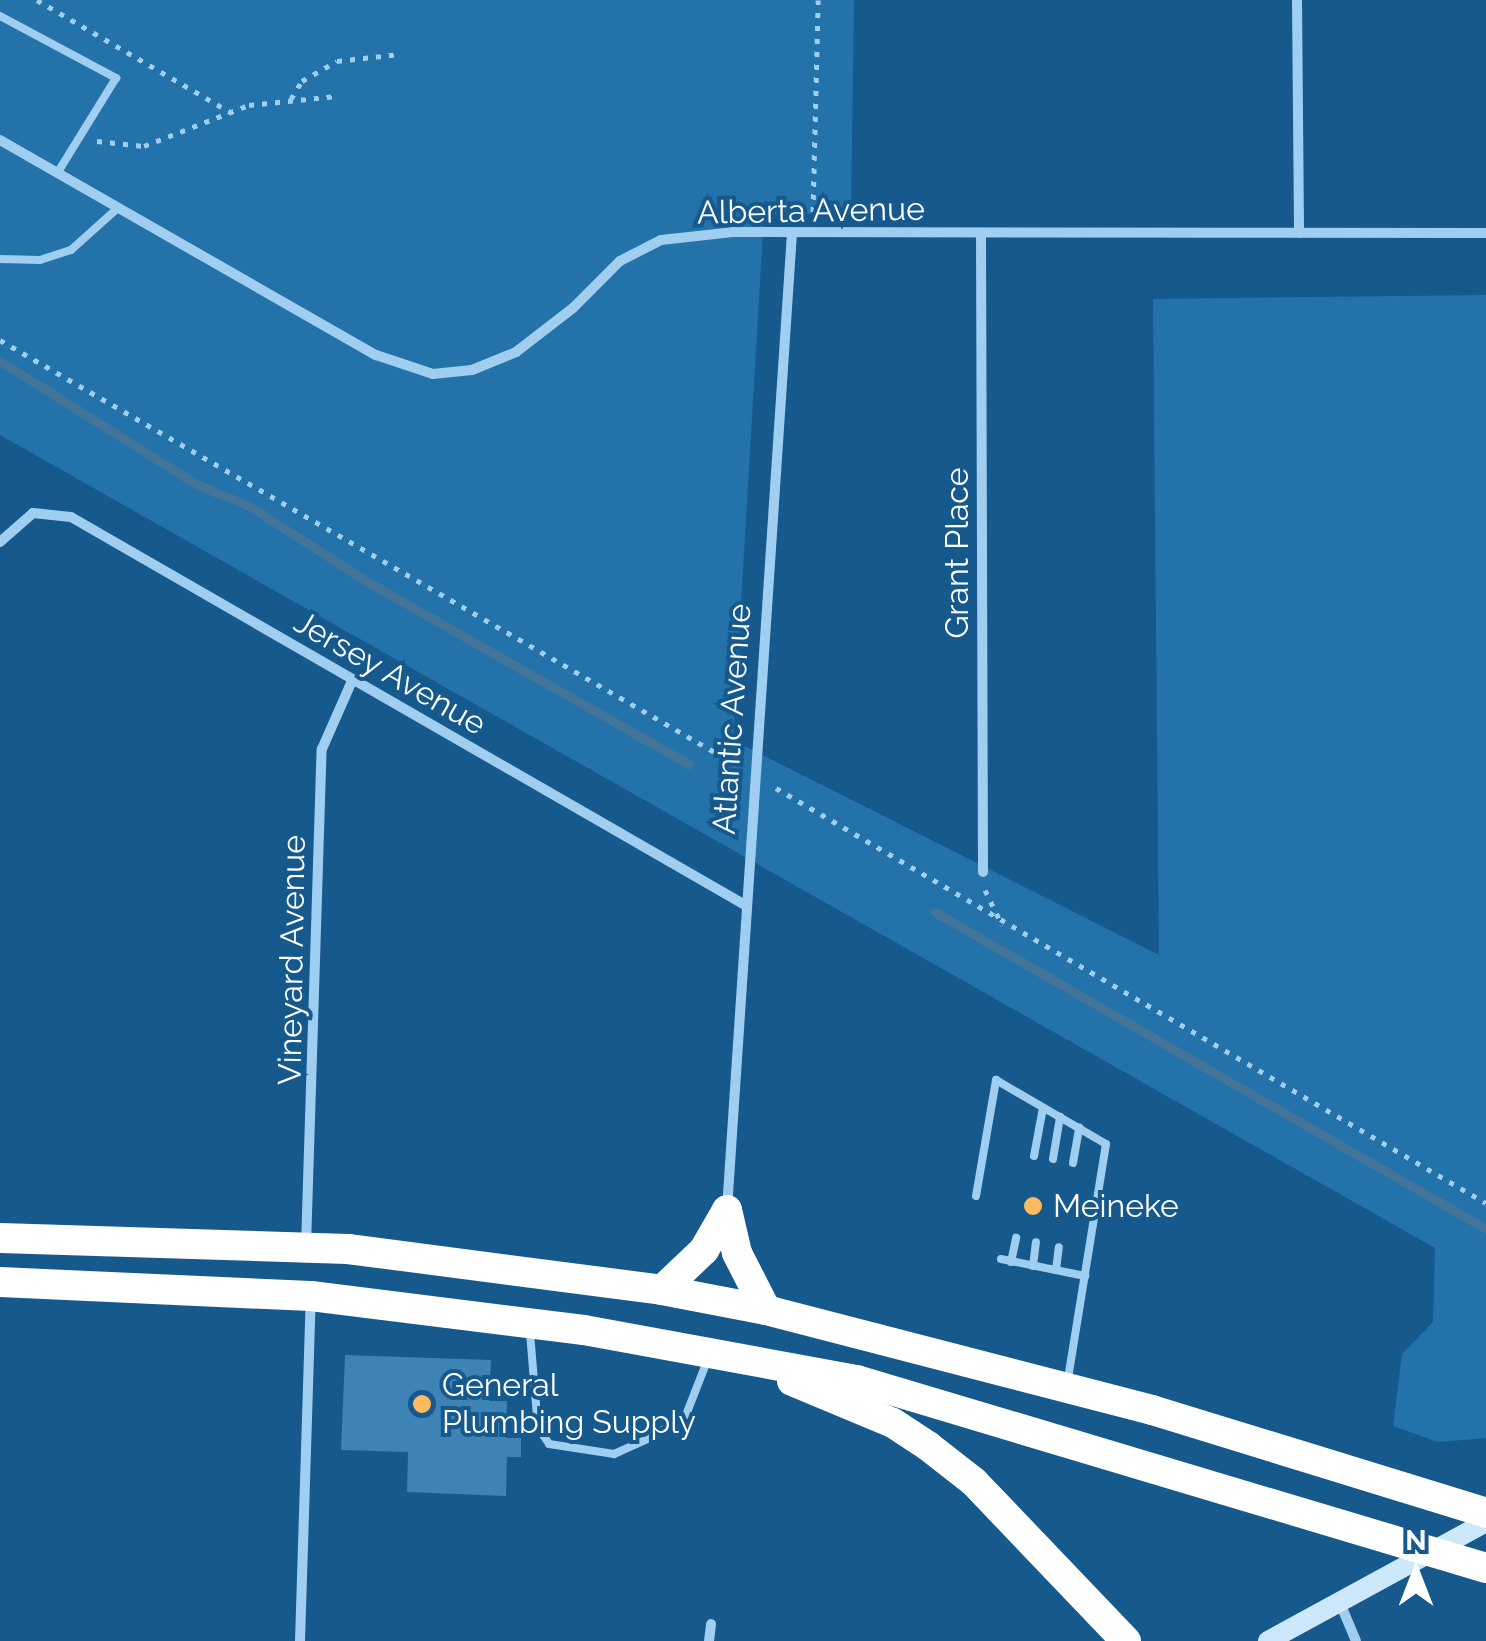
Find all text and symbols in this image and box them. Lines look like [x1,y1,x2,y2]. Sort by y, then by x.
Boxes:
street label: Alberta Avenue [696,190,926,232]
street label: Grant Place [938,467,976,639]
street label: Jersey Avenue [287,602,493,744]
street label: Atlantic Avenue [705,602,759,836]
street label: Vineyard Avenue [271,834,313,1086]
place label: Meineke [1053,1187,1179,1225]
marker: Meineke [1022,1195,1044,1217]
place label: General Plumbing Supply [442,1367,696,1442]
marker: General Plumbing Supply [411,1393,433,1415]
north arrow [1366,1521,1466,1621]
text: N [1405,1524,1427,1557]

